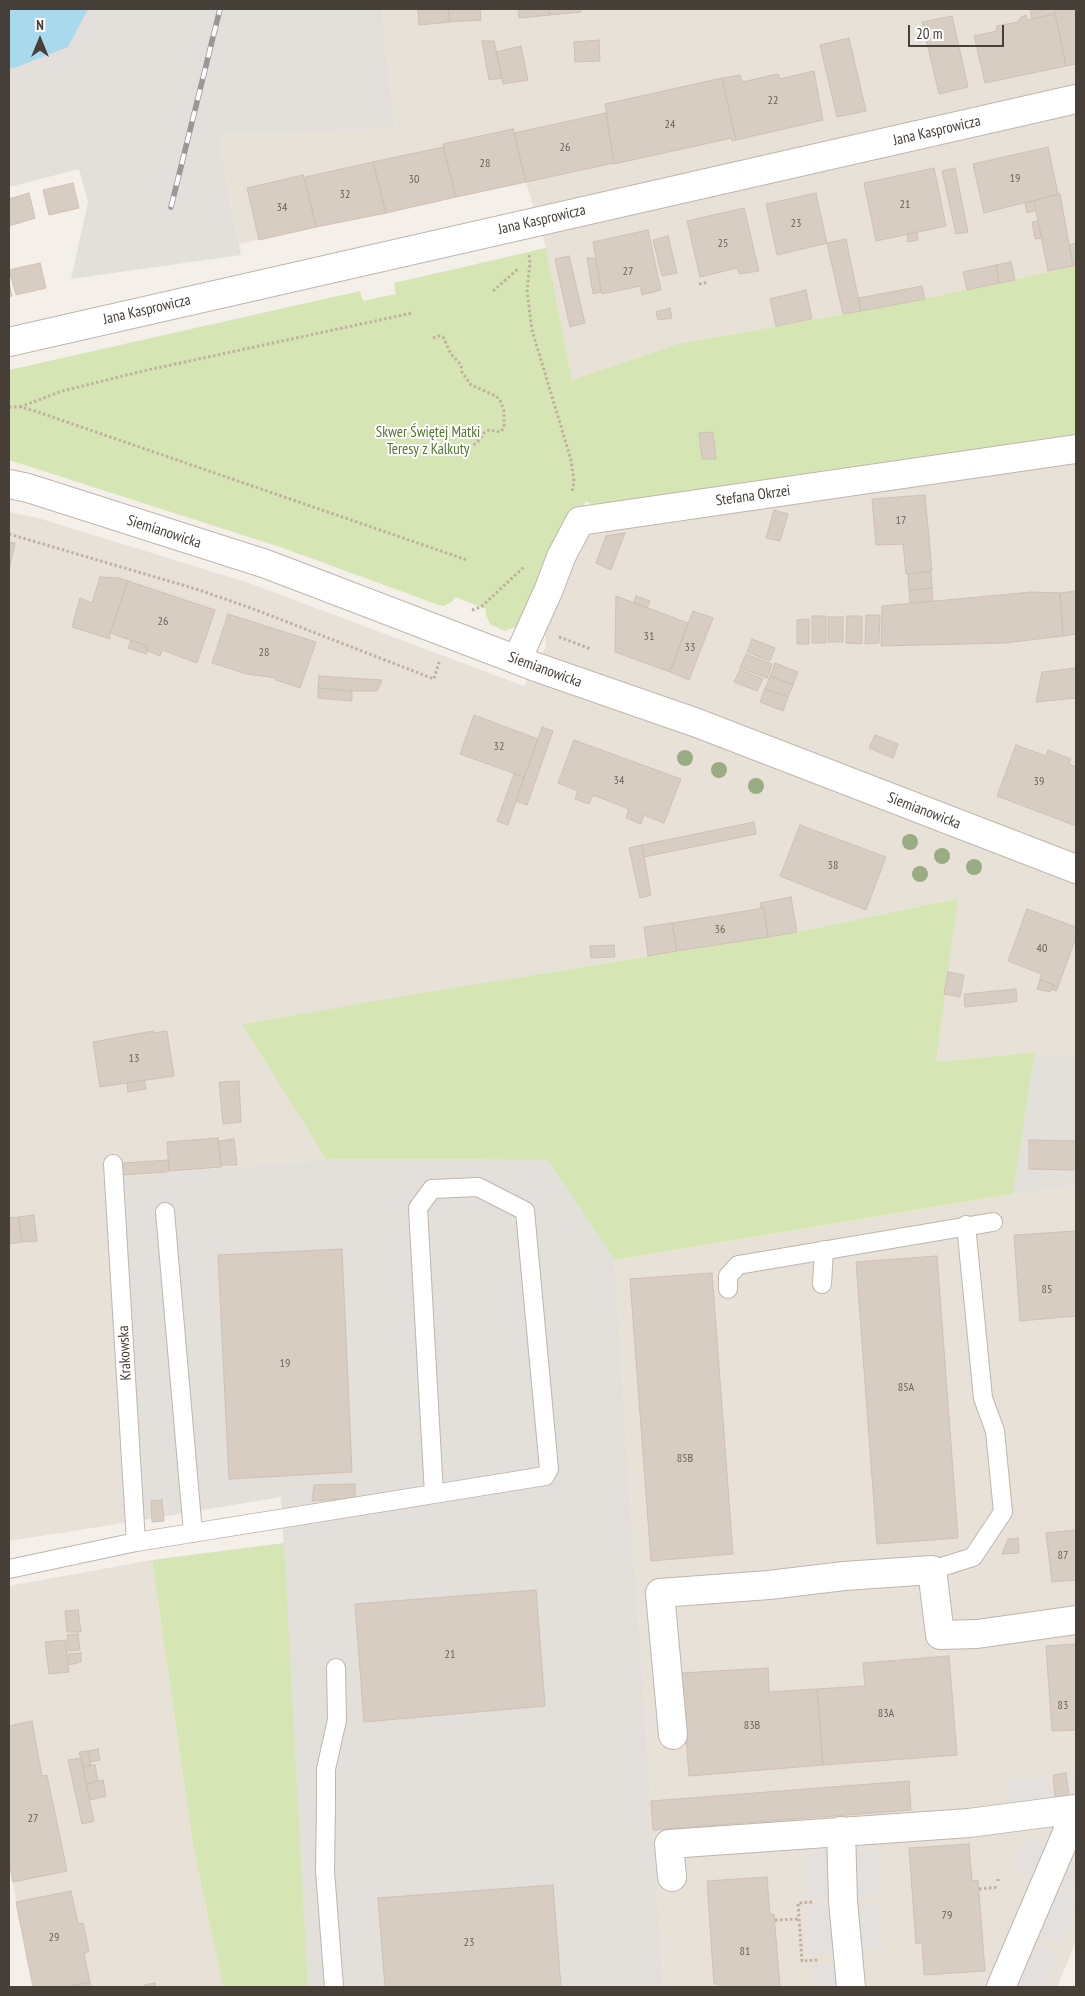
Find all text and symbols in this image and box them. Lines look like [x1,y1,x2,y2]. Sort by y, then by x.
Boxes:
north arrow [15,15,65,65]
scale bar [910,15,1006,47]
text: N [36,16,44,34]
text: 20 m [916,24,942,43]
house number: 22 [768,94,778,108]
street label: Jana Kasprowicza [892,112,982,150]
house number: 24 [665,118,675,132]
house number: 26 [560,141,570,155]
house number: 28 [480,157,490,171]
house number: 19 [1010,172,1020,186]
house number: 30 [409,173,419,187]
house number: 32 [340,188,350,202]
house number: 21 [900,198,910,212]
house number: 34 [277,201,287,215]
street label: Jana Kasprowicza [497,201,587,239]
house number: 23 [791,217,801,231]
house number: 25 [718,237,728,251]
house number: 27 [623,265,633,279]
street label: Jana Kasprowicza [102,291,192,329]
park label: Skwer Świętej Matki Teresy z Kalkuty [376,424,480,459]
street label: Stefana Okrzei [715,482,791,510]
street label: Siemianowicka [125,512,203,552]
house number: 17 [896,514,906,528]
house number: 26 [158,615,168,629]
house number: 31 [644,630,654,644]
house number: 33 [685,641,695,655]
house number: 28 [259,646,269,660]
street label: Siemianowicka [506,648,584,692]
house number: 32 [494,740,504,754]
house number: 34 [614,774,624,788]
house number: 39 [1034,775,1044,789]
street label: Siemianowicka [885,789,963,833]
house number: 38 [828,859,838,873]
house number: 36 [715,923,725,937]
house number: 40 [1037,942,1047,956]
house number: 13 [129,1052,139,1066]
house number: 85 [1042,1283,1052,1297]
street label: Krakowska [115,1325,135,1381]
house number: 19 [280,1357,290,1371]
house number: 85A [898,1381,914,1395]
house number: 85B [677,1452,693,1466]
house number: 87 [1058,1549,1068,1563]
house number: 21 [445,1648,455,1662]
house number: 83 [1058,1699,1068,1713]
house number: 83A [878,1707,894,1721]
house number: 83B [744,1719,760,1733]
house number: 27 [28,1812,38,1826]
house number: 79 [942,1909,952,1923]
house number: 29 [49,1931,59,1945]
house number: 23 [464,1936,474,1950]
house number: 81 [740,1945,750,1959]

